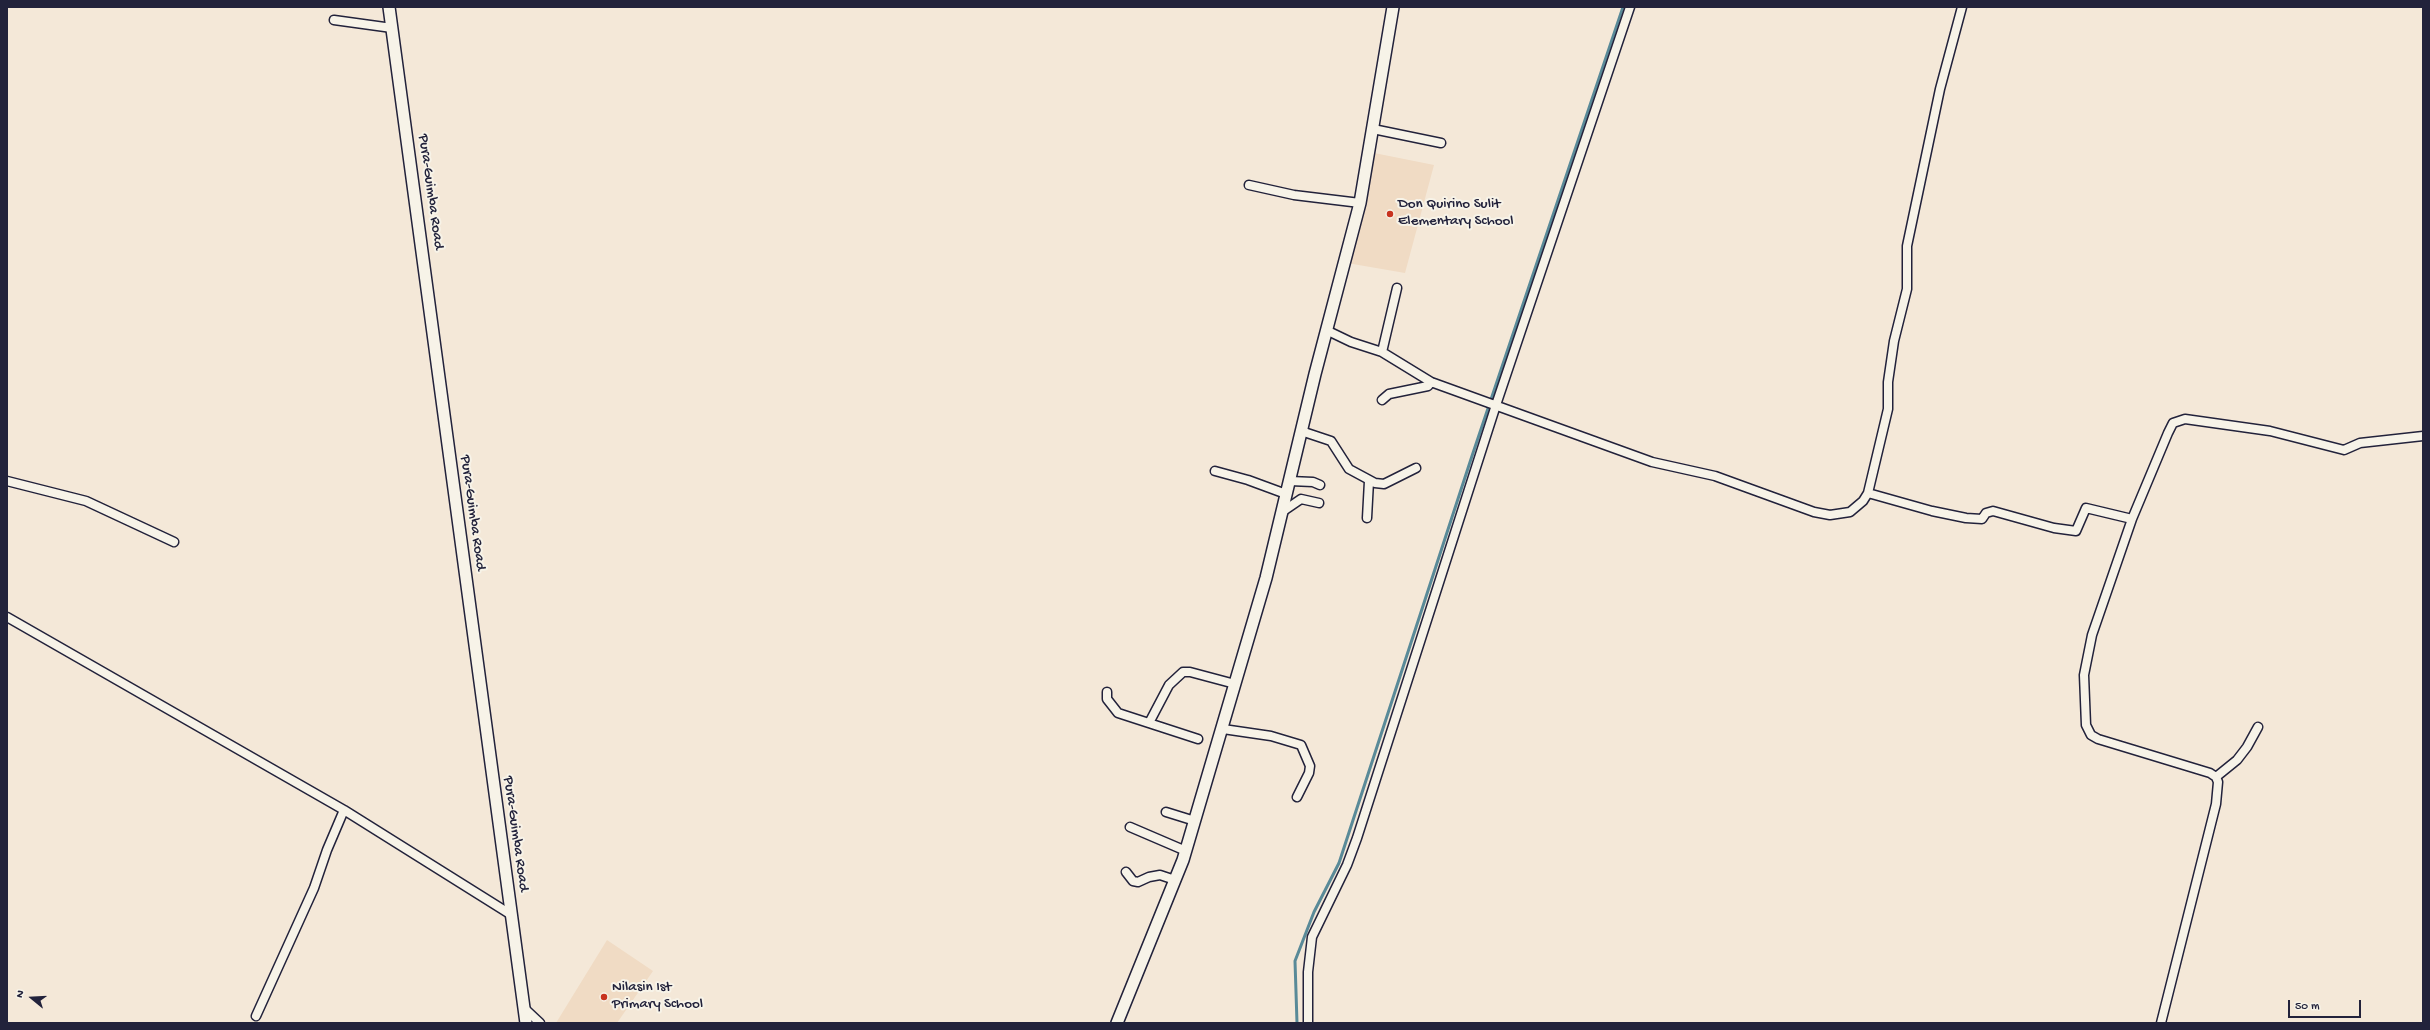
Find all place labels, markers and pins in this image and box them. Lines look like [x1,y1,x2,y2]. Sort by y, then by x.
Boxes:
place label: Don Quirino Sulit Elementary School [1398,196,1514,231]
marker: Don Quirino Sulit Elementary School [1385,209,1395,219]
place label: Nilasin Ist Primary School [612,979,703,1014]
marker: Nilasin Ist Primary School [599,992,609,1002]

